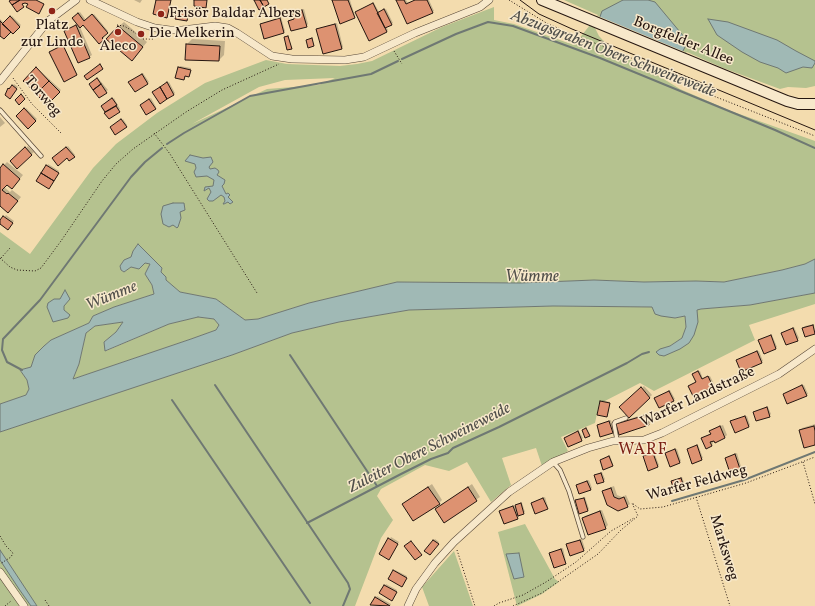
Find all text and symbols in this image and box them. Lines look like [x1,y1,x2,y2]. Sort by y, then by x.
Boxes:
place label: Frisör Baldar Albers [169,5,301,23]
marker: Platz zur Linde [47,6,57,16]
water label: Abzugsgraben Obere Schweineweide [508,7,718,103]
marker: Frisör Baldar Albers [156,9,166,19]
street label: Borgfelder Allee [630,14,736,70]
place label: Platz zur Linde [21,17,83,52]
place label: Die Melkerin [149,25,235,43]
marker: Aleco [113,27,123,37]
marker: Die Melkerin [136,29,146,39]
place label: Aleco [100,38,136,56]
street label: Torweg [19,73,65,121]
water label: Wümme [505,268,559,288]
water label: Wümme [84,278,140,316]
street label: Warfer Landstraße [638,364,758,432]
water label: Zuleiter Obere Schweineweide [346,400,514,498]
district label: WARF [618,441,668,461]
street label: Warfer Feldweg [645,462,749,506]
street label: Marksweg [704,513,742,583]

